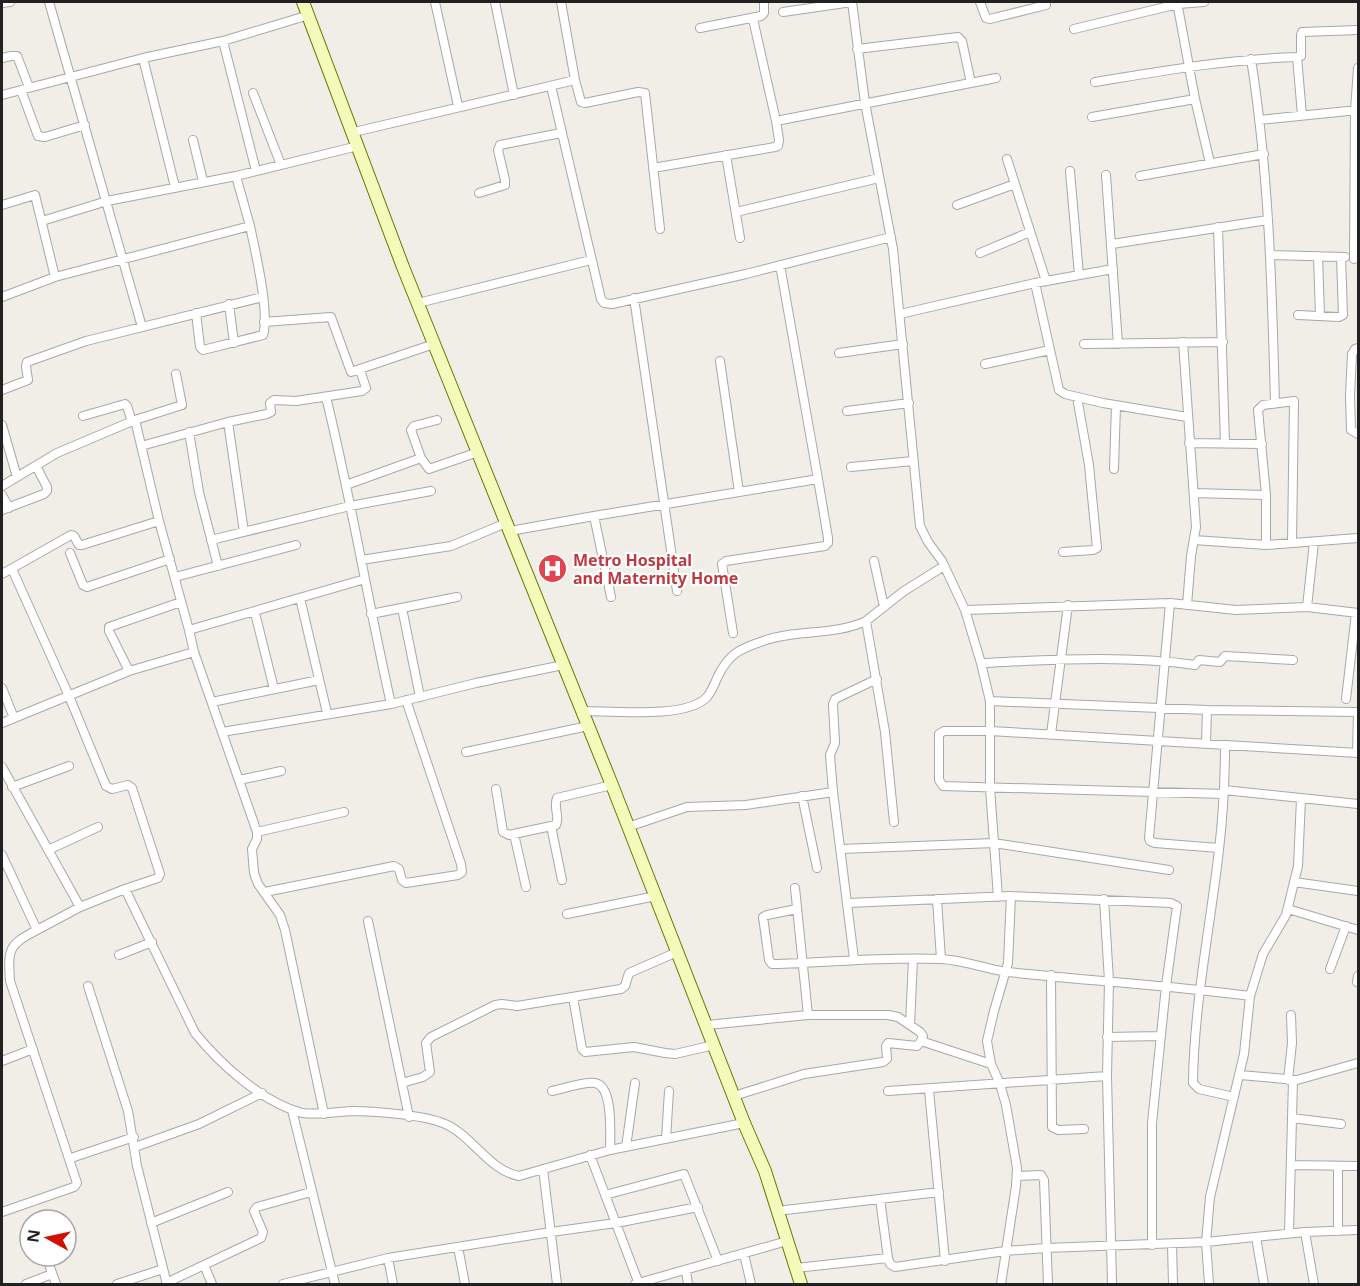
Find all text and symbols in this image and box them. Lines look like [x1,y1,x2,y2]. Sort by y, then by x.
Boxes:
place label: Metro Hospital and Maternity Home [573,549,738,589]
hospital icon: Metro Hospital and Maternity Home [536,553,568,585]
north arrow [18,1208,78,1268]
text: N [21,1228,45,1244]

